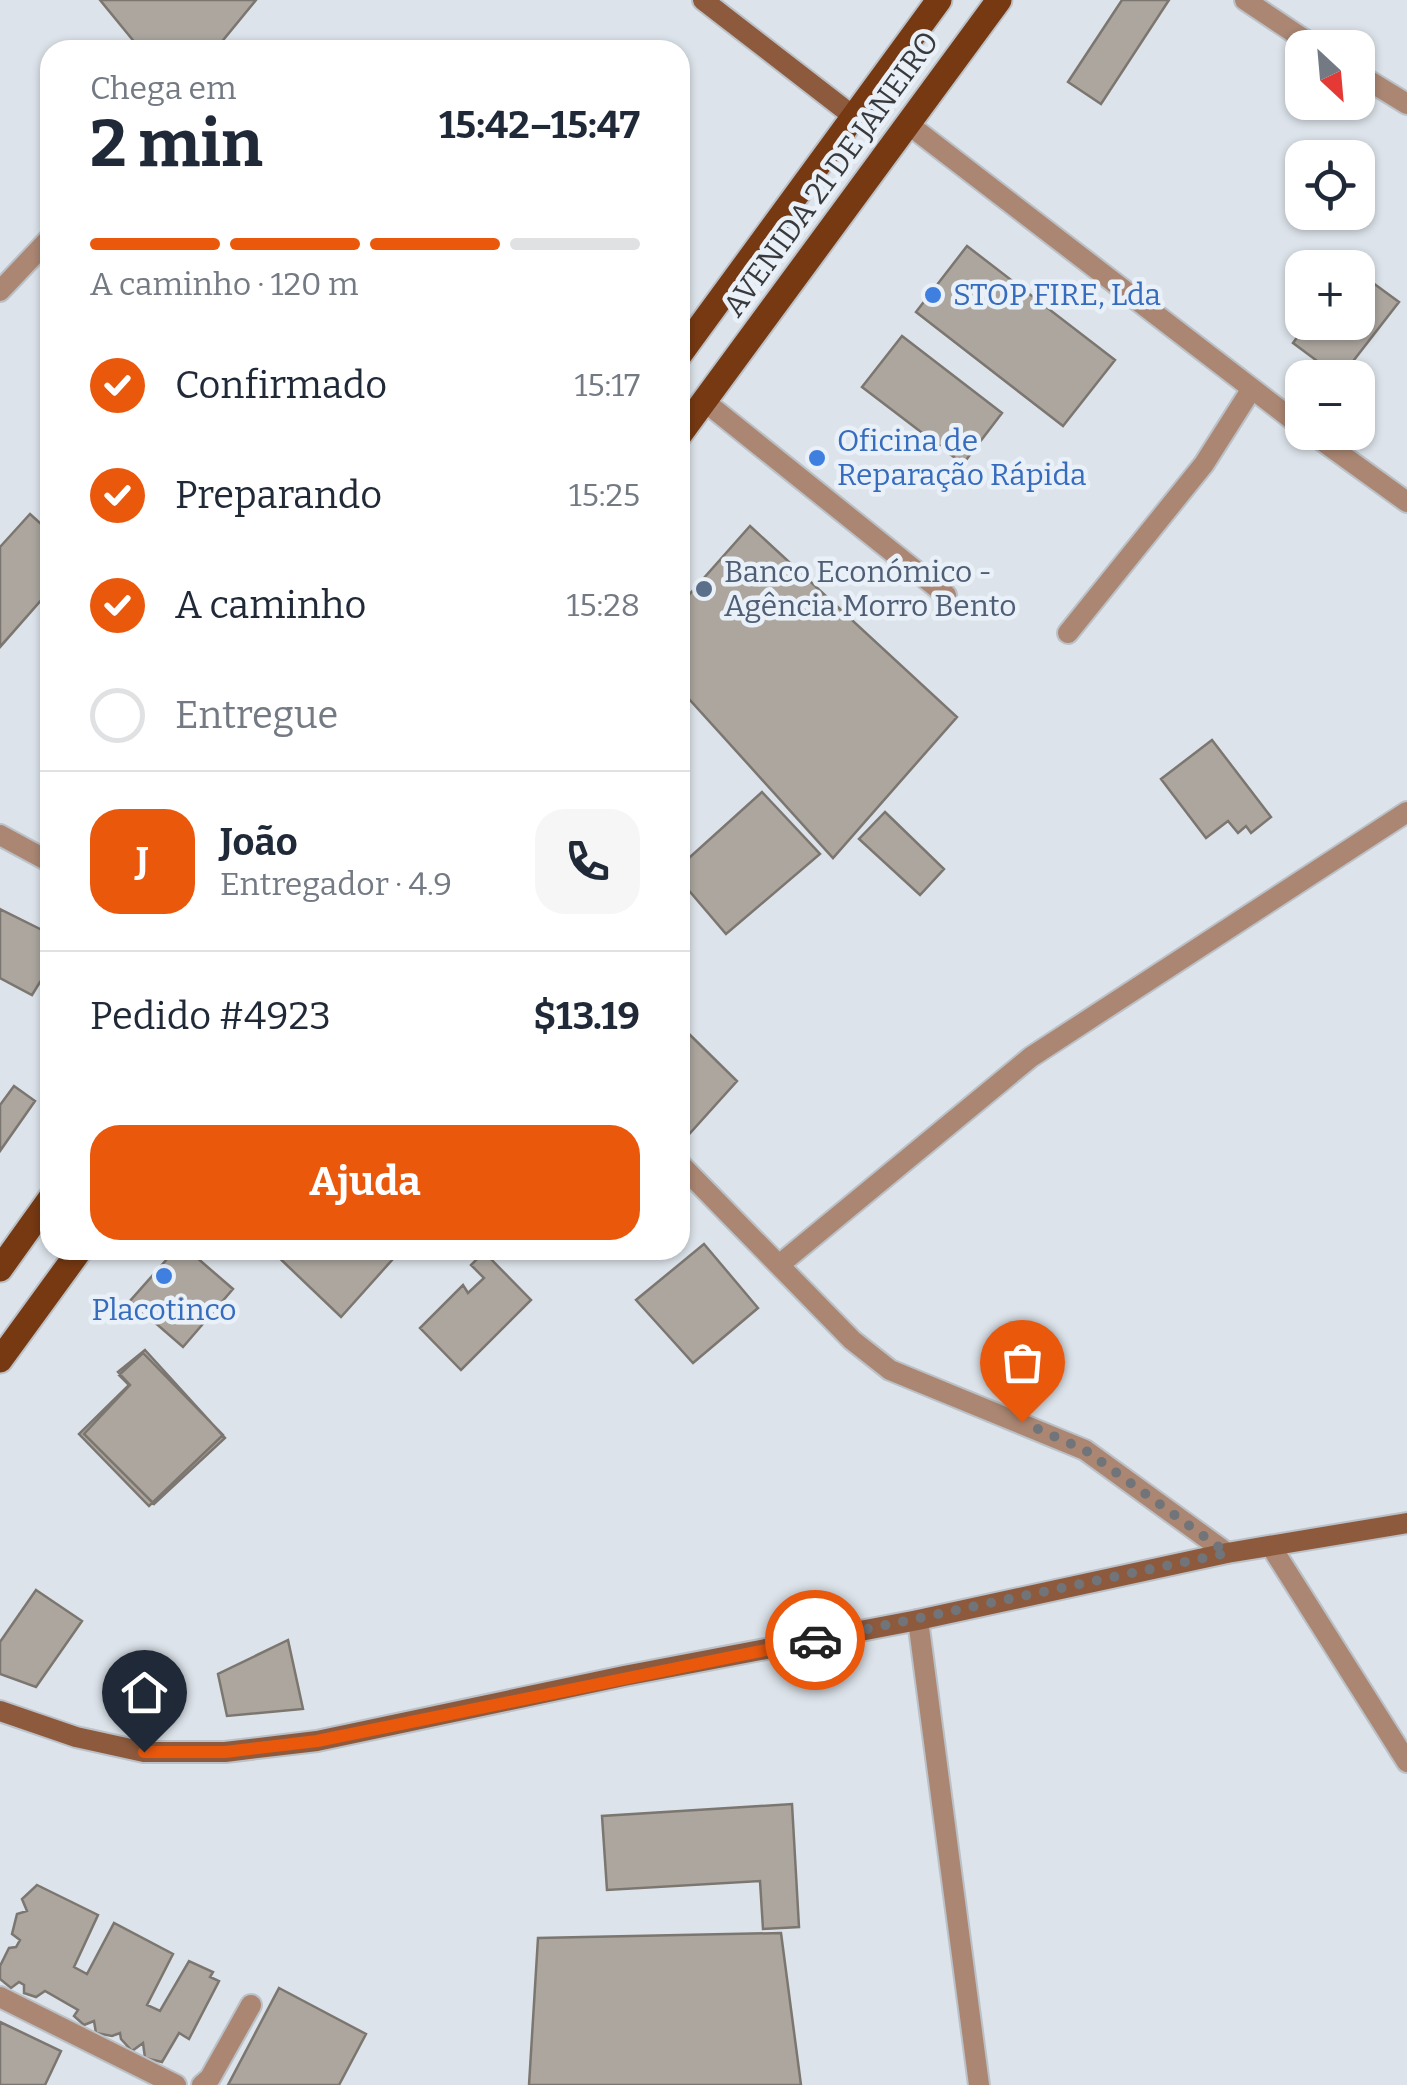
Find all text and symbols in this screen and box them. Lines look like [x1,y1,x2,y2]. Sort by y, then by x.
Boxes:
street label: AVENIDA 21 DE JANEIRO [716,25,946,323]
north arrow [1285,30,1375,120]
map controls [1285,30,1375,450]
text: Chega em [90,69,237,107]
text: 15:42–15:47 [439,102,640,148]
text: 2 min [90,105,263,183]
button: locate [1285,140,1375,230]
button: + [1285,250,1375,340]
text: A caminho · 120 m [90,265,358,303]
place label: STOP FIRE, Lda [953,277,1161,313]
marker: STOP FIRE, Lda [922,284,944,306]
icon: check [90,358,145,413]
button: − [1285,360,1375,450]
text: Confirmado [175,362,387,408]
text: 15:17 [574,366,640,404]
place label: Oficina de Reparação Rápida [837,423,1086,493]
marker: Oficina de Reparação Rápida [806,447,828,469]
icon: check [90,468,145,523]
text: Preparando [175,472,382,518]
text: 15:25 [569,476,640,514]
place label: Banco Económico - Agência Morro Bento [724,554,1016,624]
icon: check [90,578,145,633]
marker: Banco Económico - Agência Morro Bento [693,578,715,600]
text: A caminho [175,582,366,628]
text: 15:28 [567,586,640,624]
text: Entregue [175,692,338,738]
button: phone [535,809,640,914]
text: João [220,819,298,865]
text: J [136,838,149,884]
text: Entregador · 4.9 [220,865,452,903]
text: Pedido #4923 [90,993,331,1039]
text: $13.19 [533,993,640,1039]
button: Ajuda [90,1125,640,1240]
marker: Placotinco [153,1265,175,1287]
place label: Placotinco [91,1292,237,1328]
pin [980,1320,1065,1423]
icon: bag [995,1335,1050,1390]
courier [765,1590,865,1690]
icon: car [788,1613,843,1668]
pin [102,1650,187,1753]
icon: home [117,1665,172,1720]

